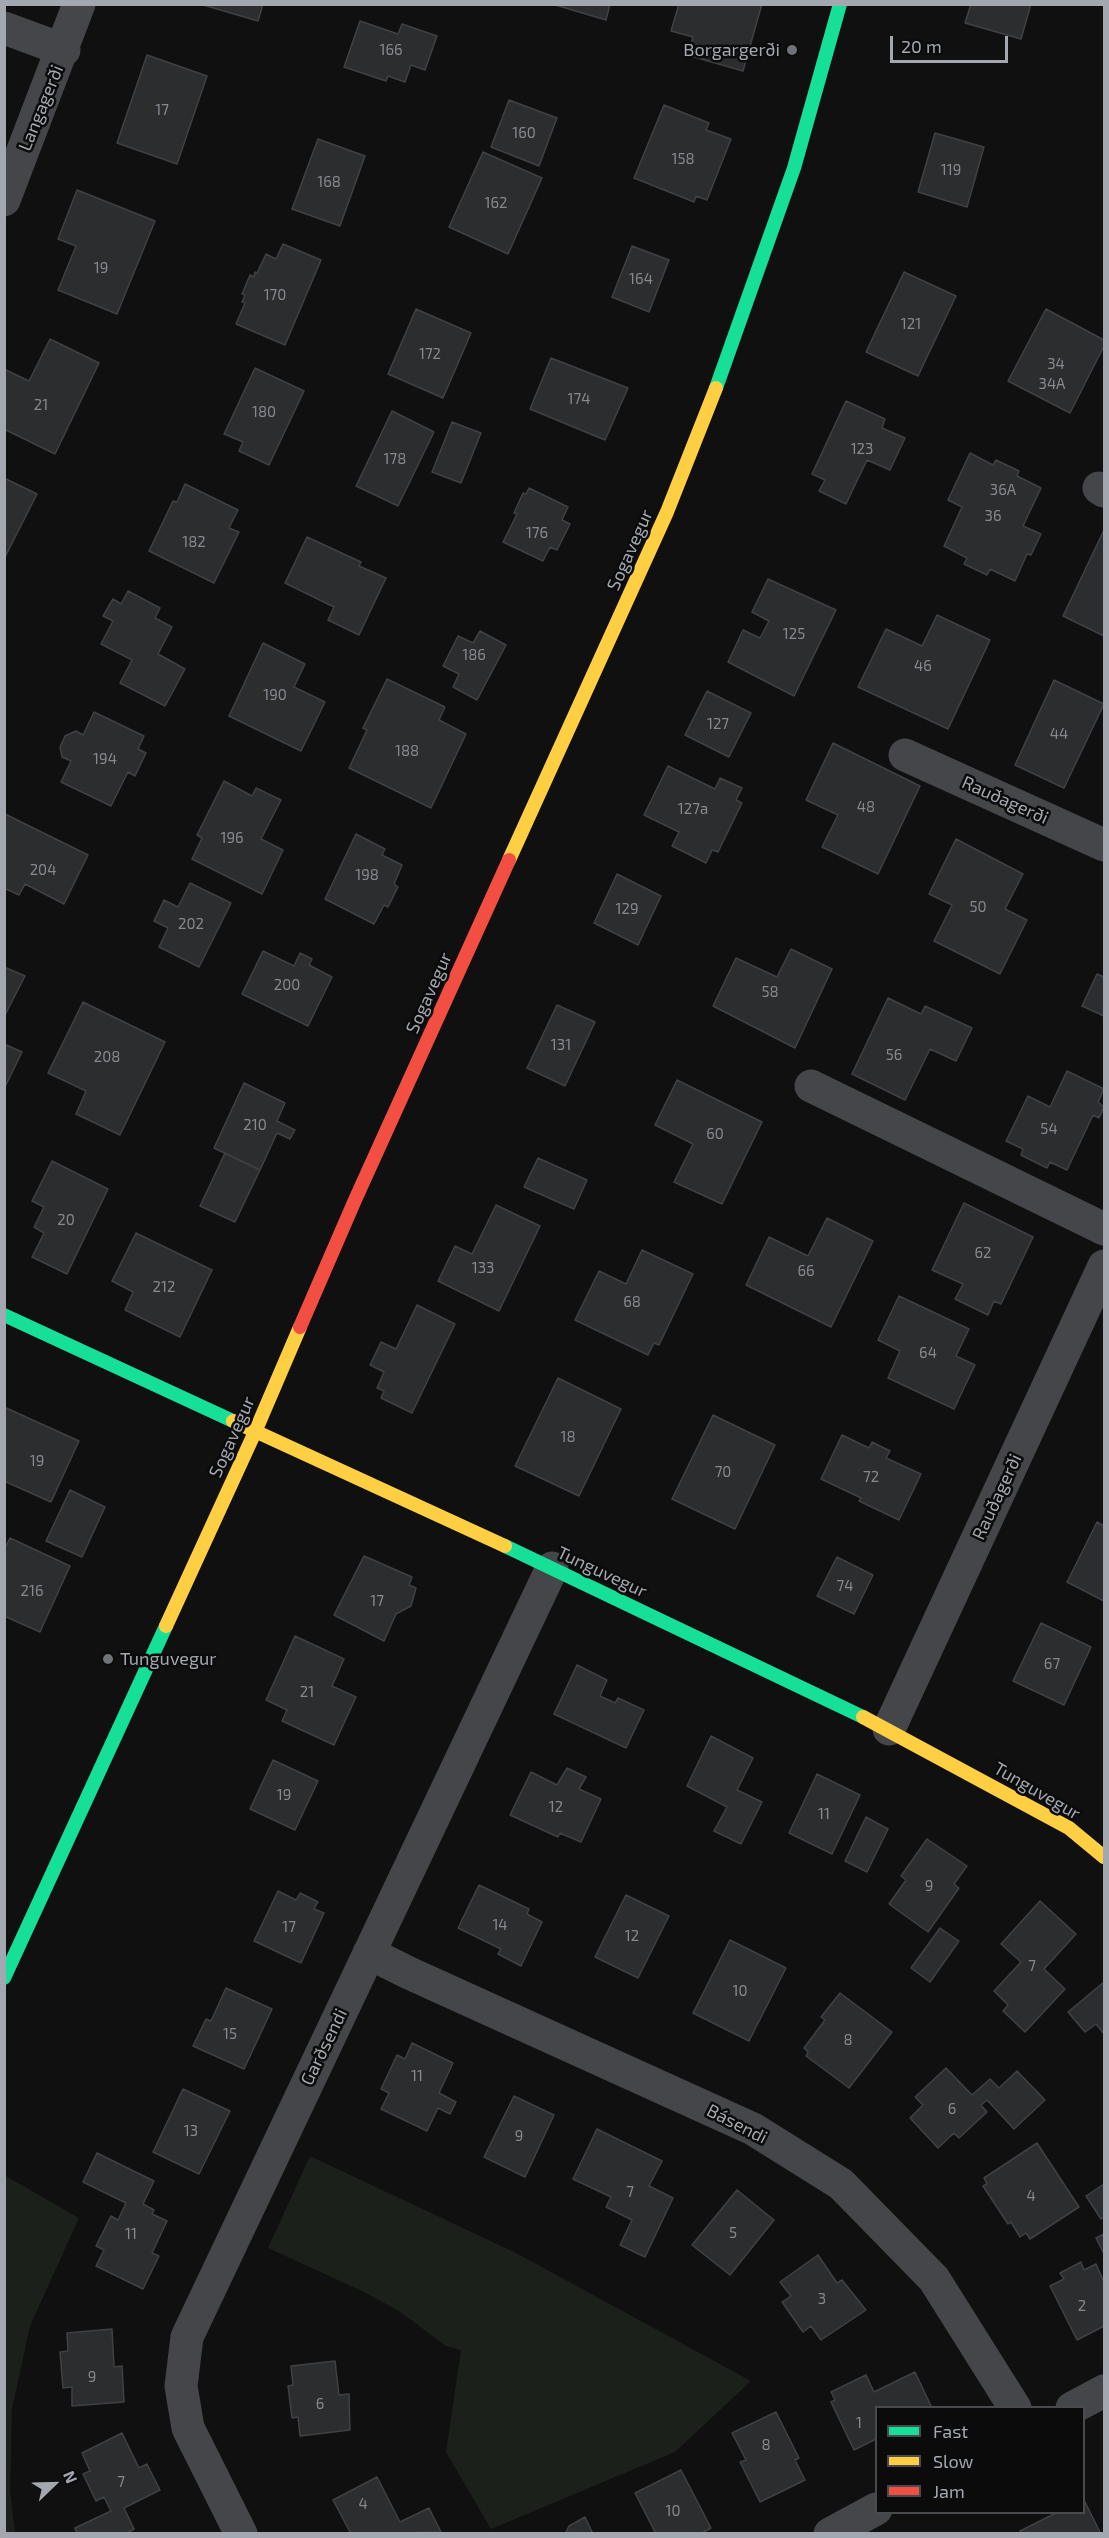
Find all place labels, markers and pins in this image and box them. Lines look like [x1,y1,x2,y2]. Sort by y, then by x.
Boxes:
place label: Borgargerði [683,39,780,61]
marker: Borgargerði [785,43,799,57]
place label: Tunguvegur [120,1648,216,1670]
marker: Tunguvegur [101,1652,115,1666]

